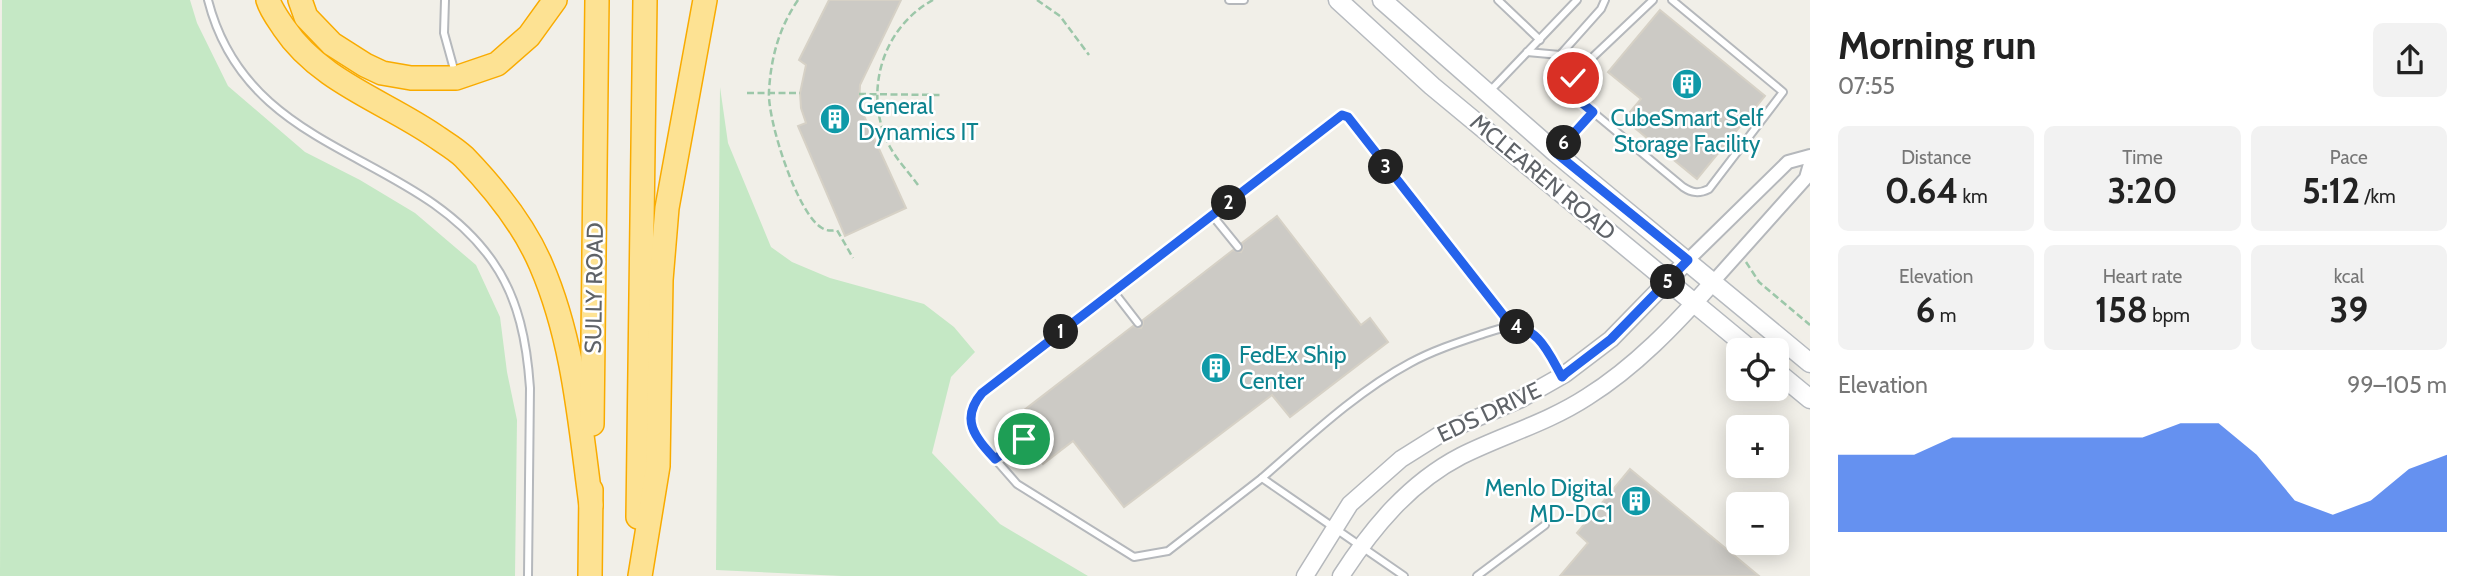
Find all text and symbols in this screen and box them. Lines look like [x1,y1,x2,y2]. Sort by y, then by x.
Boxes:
text: Morning run [1838,22,2037,69]
button: share [2373,23,2447,97]
pin [1543,48,1603,108]
icon: check [1554,59,1592,97]
building icon: CubeSmart Self Storage Facility [1670,67,1704,101]
text: 07:55 [1838,72,1895,100]
place label: General Dynamics IT [858,92,979,146]
building icon: General Dynamics IT [818,102,852,136]
place label: CubeSmart Self Storage Facility [1610,104,1764,158]
street label: MCLEAREN ROAD [1465,108,1621,246]
pin: 6 [1546,125,1582,160]
text: 6 [1558,131,1569,154]
text: Distance [1901,146,1971,169]
text: Time [2122,146,2163,169]
text: Pace [2330,146,2368,169]
pin: 3 [1368,150,1404,184]
text: 3 [1380,155,1391,178]
text: 0.64 [1885,169,1958,212]
text: 3:20 [2108,169,2177,212]
text: 5:12 [2302,169,2360,212]
text: km [1958,185,1988,208]
text: /km [2360,185,2396,208]
pin: 2 [1212,186,1246,220]
text: 2 [1223,191,1234,214]
street label: SULLY ROAD [579,222,609,354]
pin: 5 [1650,264,1686,300]
text: Elevation [1899,265,1973,288]
text: Heart rate [2103,265,2182,288]
text: kcal [2334,265,2364,288]
text: 5 [1662,270,1673,293]
text: 6 [1916,288,1936,331]
text: 158 [2095,288,2148,331]
text: 39 [2330,288,2368,331]
text: m [1936,304,1956,327]
text: bpm [2148,304,2190,327]
pin: 4 [1500,310,1534,344]
pin: 1 [1044,314,1078,350]
text: 4 [1511,315,1522,338]
text: 1 [1057,320,1064,343]
map controls [1726,338,1789,555]
button: locate [1726,338,1789,401]
place label: FedEx Ship Center [1239,341,1347,395]
building icon: FedEx Ship Center [1199,351,1233,385]
text: Elevation [1838,371,1928,399]
text: 99–105 m [2347,371,2447,399]
street label: EDS DRIVE [1433,376,1545,448]
pin [994,409,1054,469]
button: + [1726,415,1789,478]
icon: arrive [1005,420,1043,458]
place label: Menlo Digital MD-DC1 [1484,474,1614,528]
building icon: Menlo Digital MD-DC1 [1619,484,1653,518]
button: − [1726,492,1789,555]

